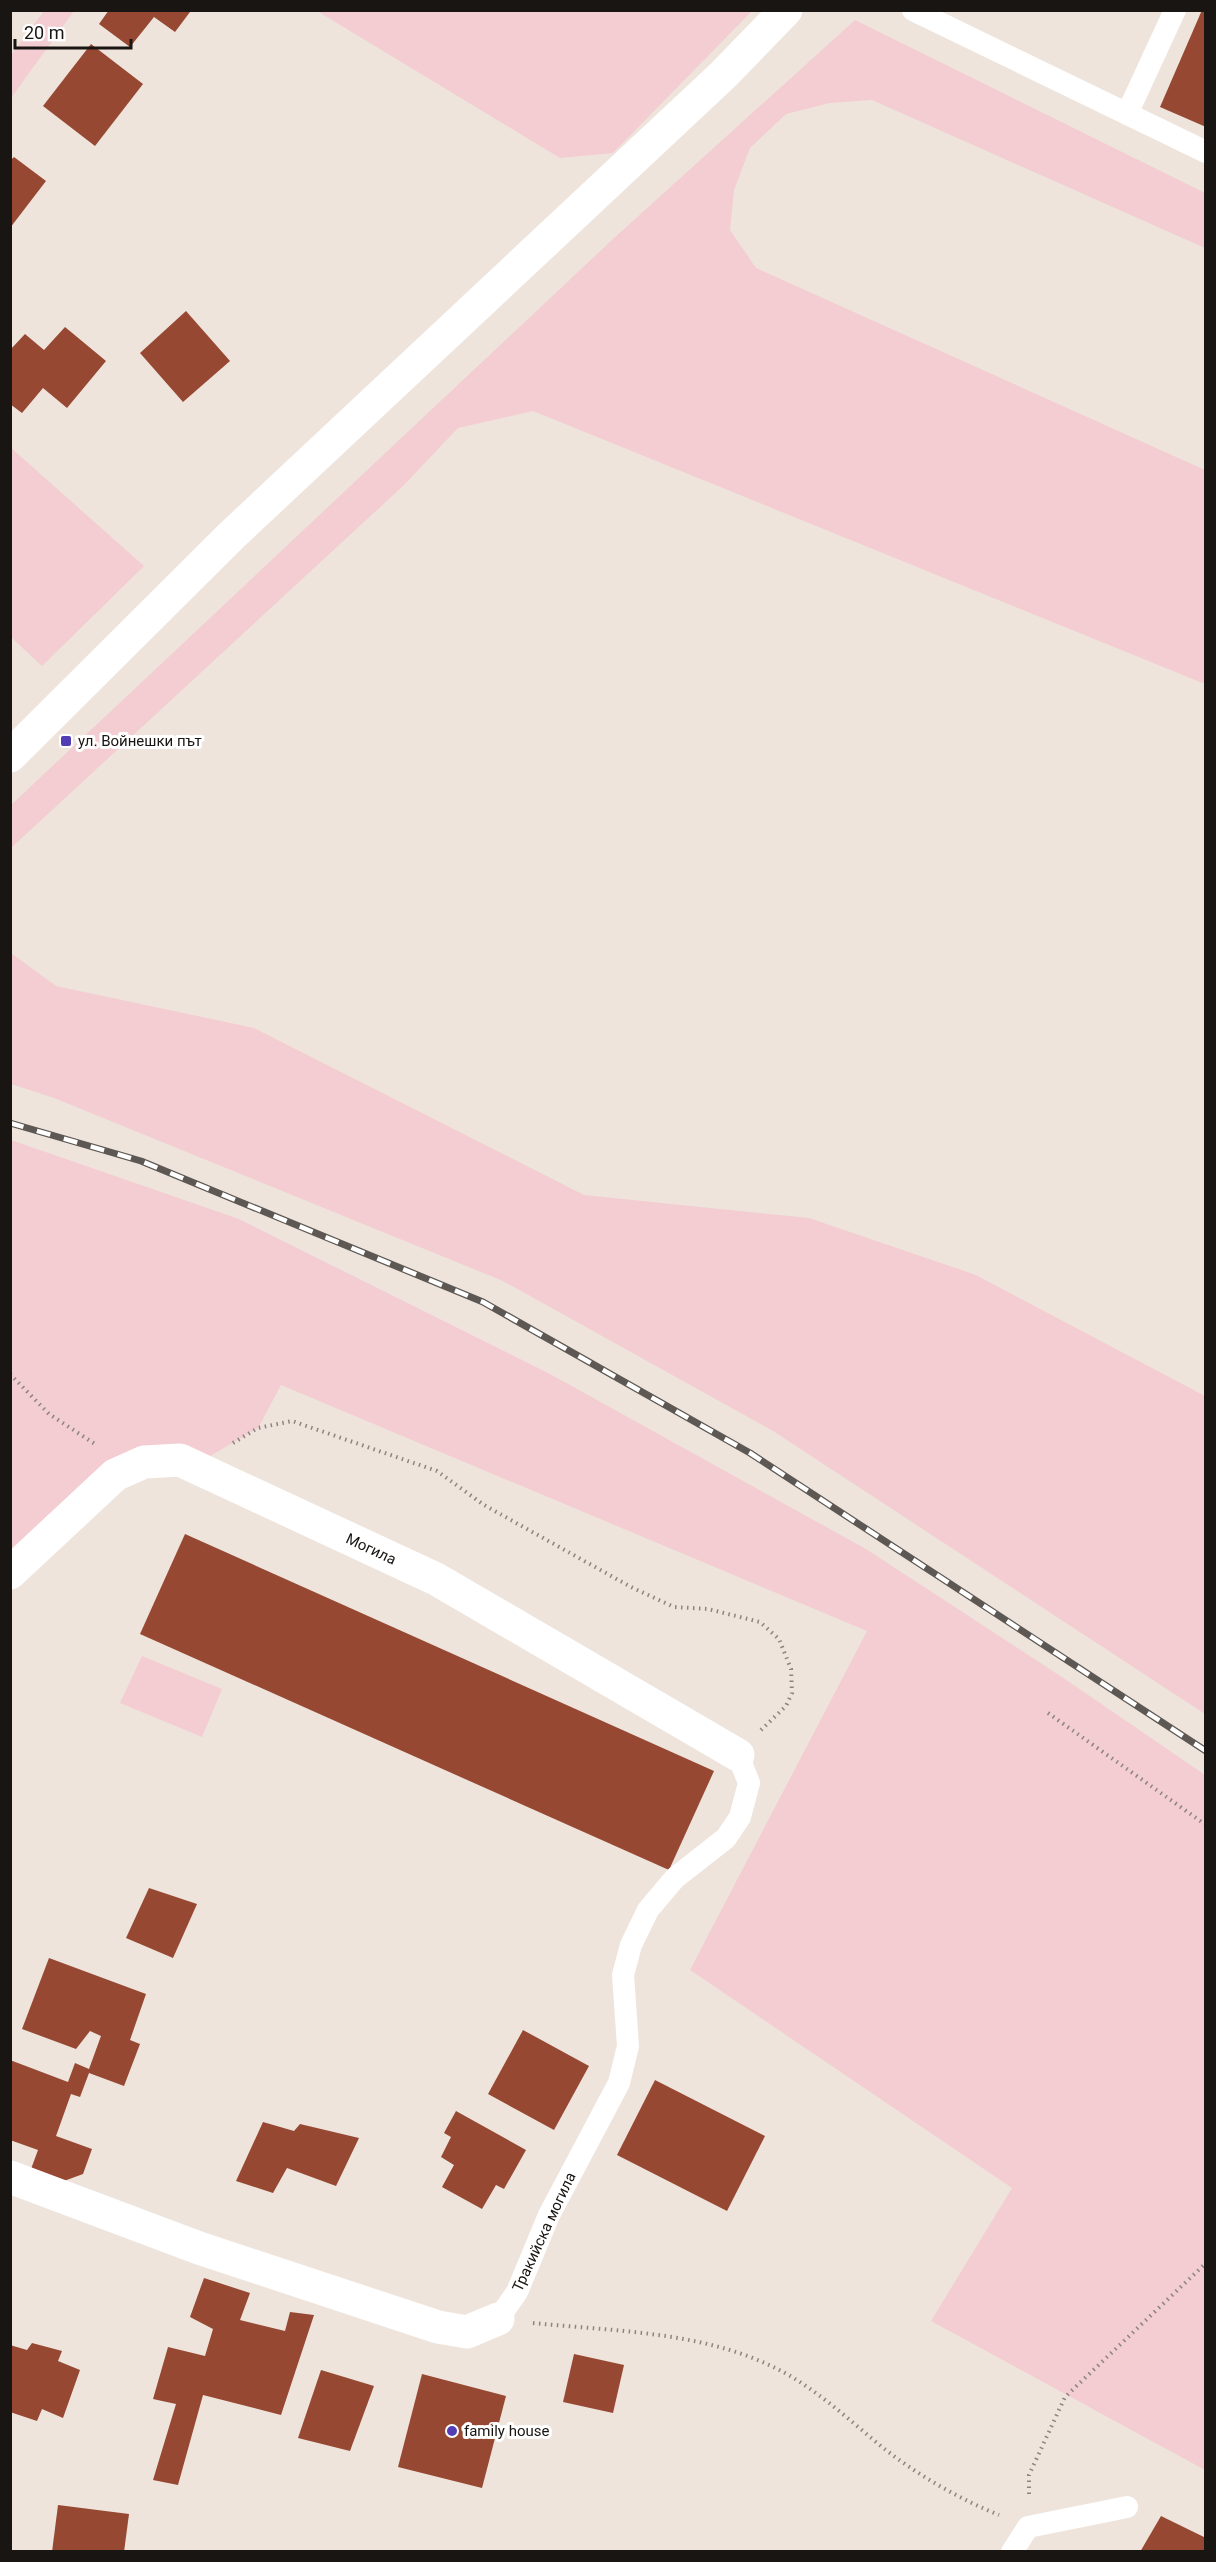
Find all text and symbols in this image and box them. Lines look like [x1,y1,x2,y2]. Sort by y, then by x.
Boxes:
scale bar [15,12,130,50]
text: 20 m [24,22,64,43]
place label: ул. Войнешки път [78,732,202,750]
marker: ул. Войнешки път [59,734,73,748]
street label: Могила [343,1530,399,1568]
street label: Тракийска могила [508,2170,580,2294]
place label: family house [464,2422,549,2440]
marker: family house [445,2424,459,2438]

